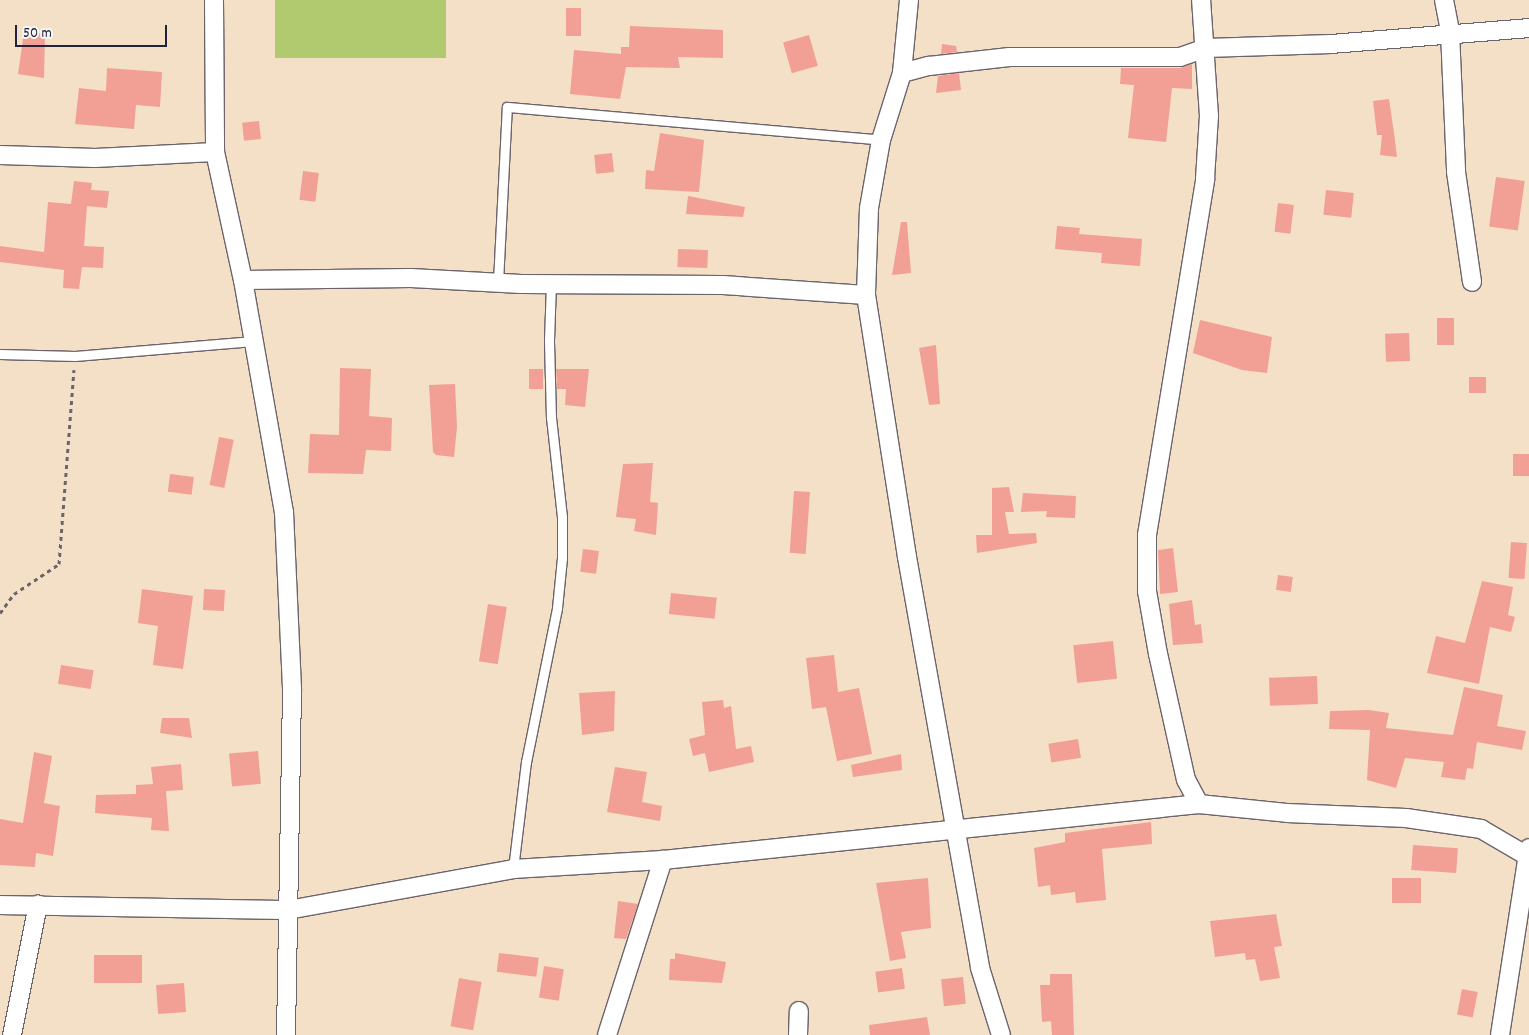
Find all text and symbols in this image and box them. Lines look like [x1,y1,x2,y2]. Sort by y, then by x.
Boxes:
scale bar [18,15,170,47]
text: 50 m [23,23,52,45]

